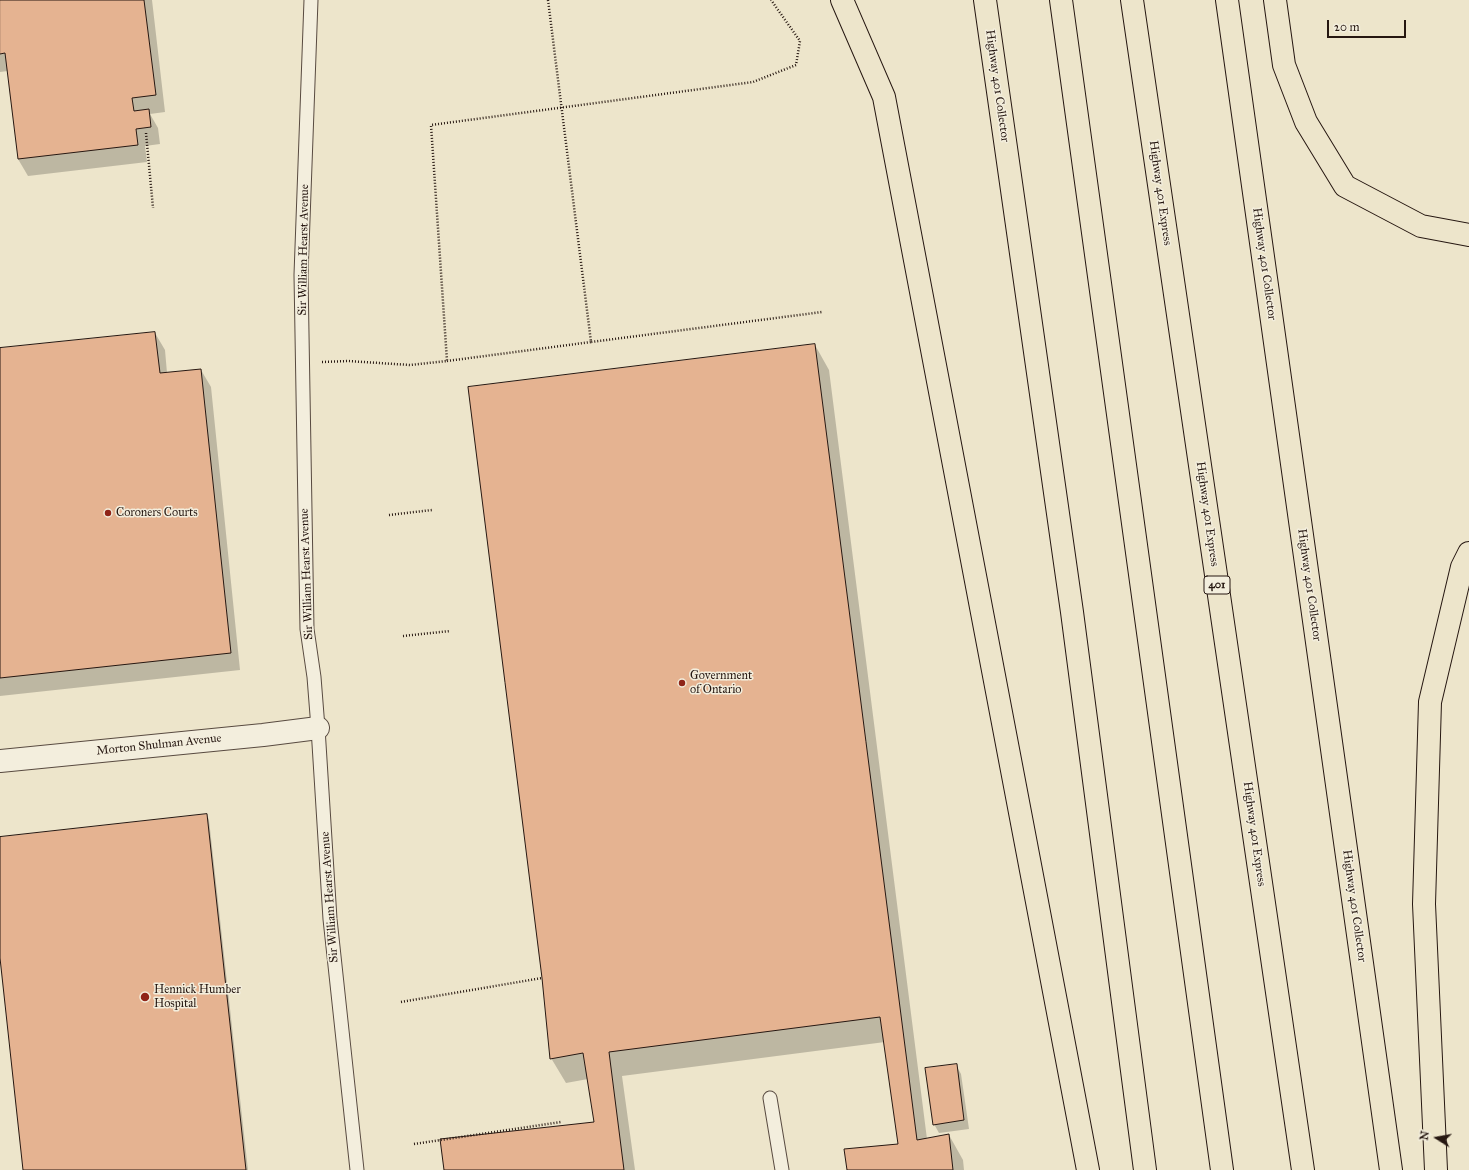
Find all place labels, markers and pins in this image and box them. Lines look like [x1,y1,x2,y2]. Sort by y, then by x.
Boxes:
place label: Coroners Courts [116,506,198,520]
marker: Coroners Courts [103,508,113,518]
place label: Government of Ontario [690,669,752,697]
marker: Government of Ontario [677,678,687,688]
place label: Hennick Humber Hospital [154,983,241,1011]
marker: Hennick Humber Hospital [139,991,151,1003]

